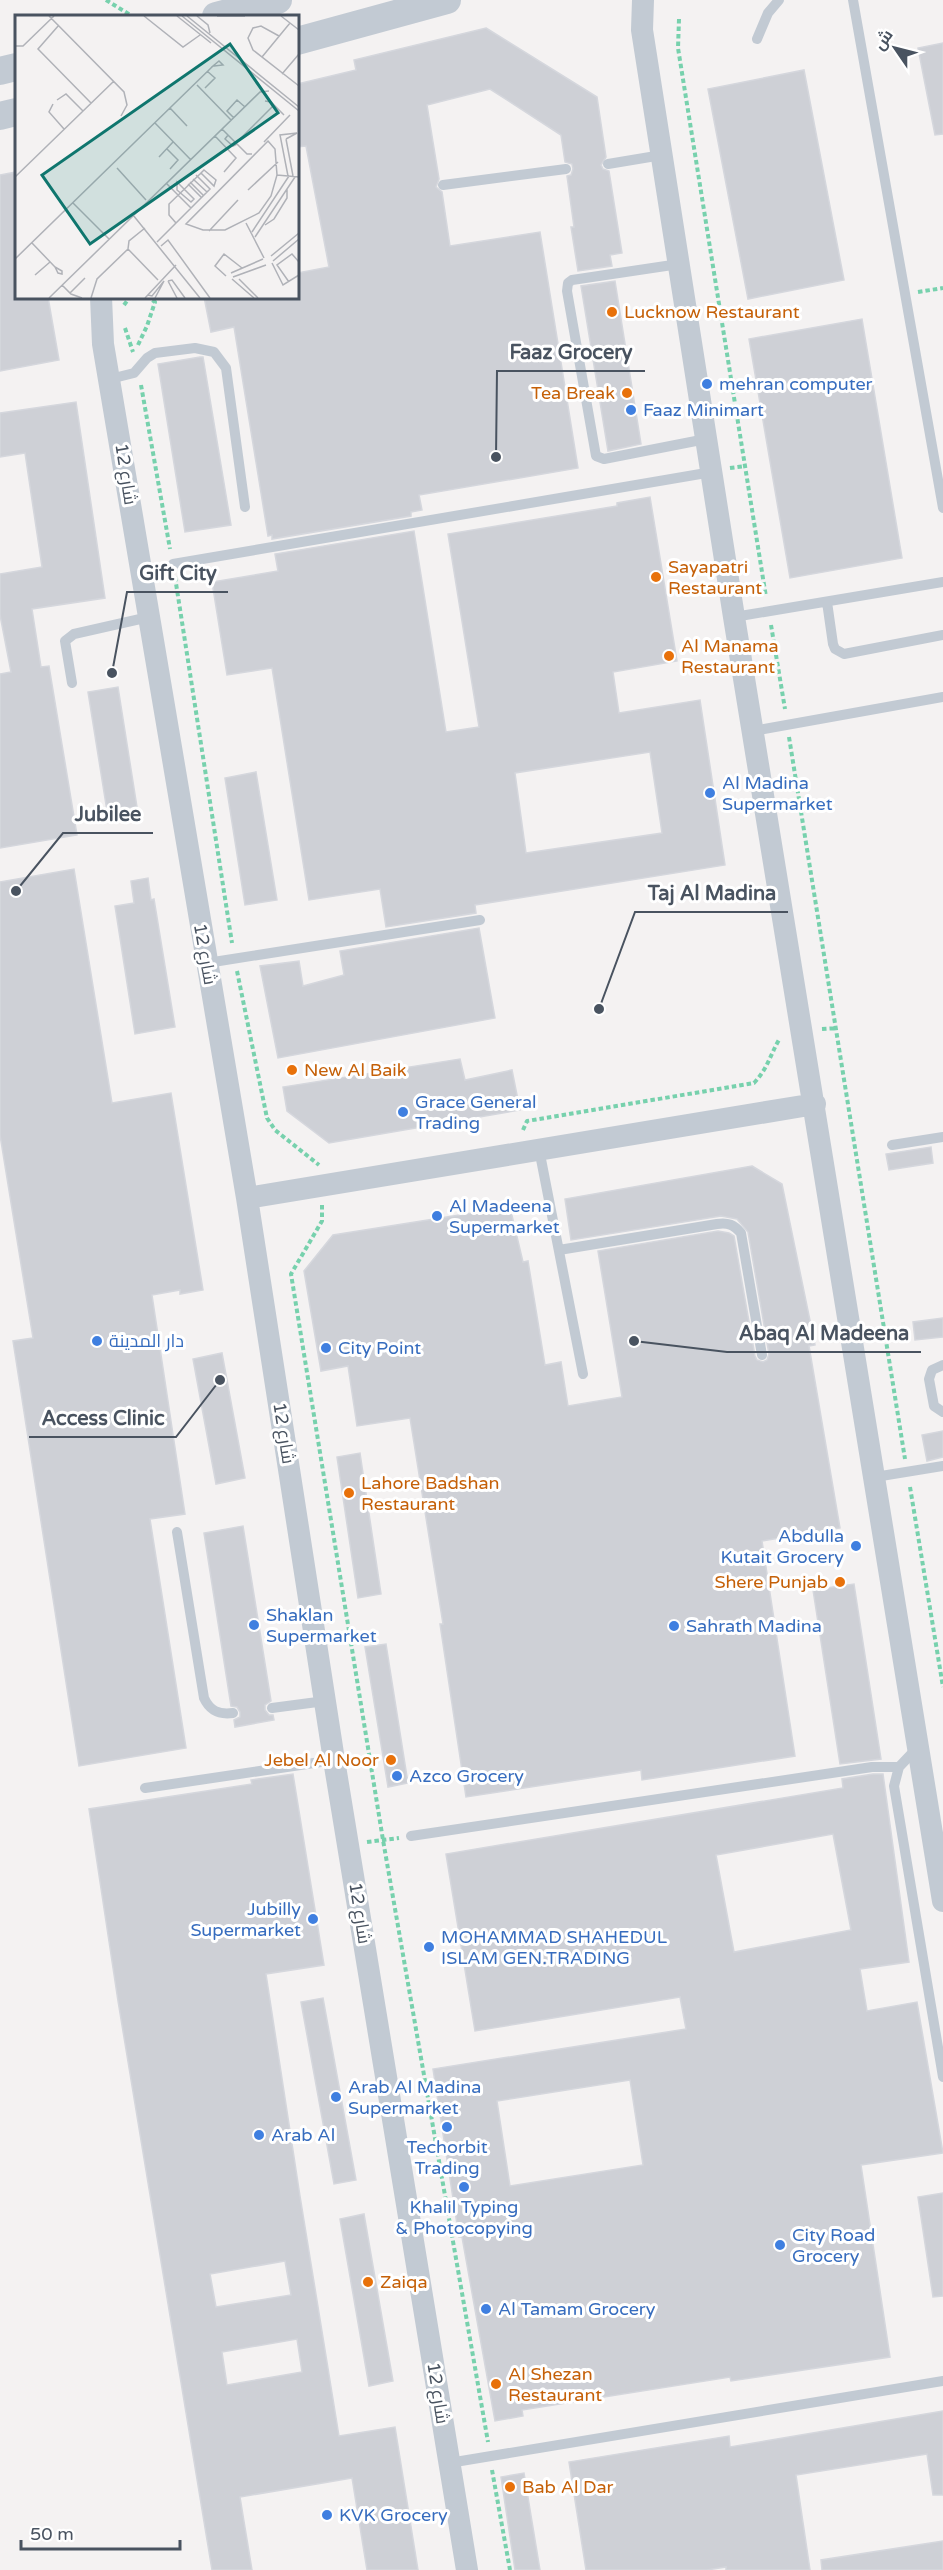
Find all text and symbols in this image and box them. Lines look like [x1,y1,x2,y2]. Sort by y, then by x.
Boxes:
inset map [15,15,298,298]
north arrow [865,18,925,78]
text: ش [869,26,898,54]
place label: Lucknow Restaurant [624,301,800,323]
marker: Lucknow Restaurant [605,305,619,319]
callout: Faaz Grocery [497,333,645,371]
text: Faaz Grocery [509,341,633,365]
place label: mehran computer [719,373,873,395]
marker: mehran computer [700,377,714,391]
place label: Tea Break [531,382,615,404]
marker: Tea Break [620,386,634,400]
place label: Faaz Minimart [643,399,764,421]
marker: Faaz Minimart [624,403,638,417]
street label: شارع 12 [109,442,142,507]
callout: Gift City [127,554,228,592]
place label: Sayapatri Restaurant [668,556,762,599]
text: Gift City [139,562,217,586]
marker: Sayapatri Restaurant [649,570,663,584]
place label: Al Manama Restaurant [681,635,779,678]
marker: Al Manama Restaurant [662,649,676,663]
place label: Al Madina Supermarket [722,772,833,815]
marker: Al Madina Supermarket [703,786,717,800]
callout: Jubilee [63,795,153,833]
text: Jubilee [74,803,141,827]
callout: Taj Al Madina [635,874,788,912]
text: Taj Al Madina [647,882,776,906]
street label: شارع 12 [188,921,221,987]
place label: New Al Baik [304,1059,407,1081]
marker: New Al Baik [285,1063,299,1077]
place label: Grace General Trading [415,1091,536,1134]
marker: Grace General Trading [396,1105,410,1119]
place label: Al Madeena Supermarket [449,1195,560,1238]
marker: Al Madeena Supermarket [430,1209,444,1223]
callout: Abaq Al Madeena [727,1314,921,1352]
text: Abaq Al Madeena [739,1322,909,1346]
place label: دار المدينة [109,1330,184,1352]
marker: دار المدينة [90,1334,104,1348]
place label: City Point [338,1337,421,1359]
marker: City Point [319,1341,333,1355]
callout: Access Clinic [29,1399,176,1437]
street label: شارع 12 [267,1401,300,1466]
text: Access Clinic [41,1407,165,1431]
place label: Lahore Badshan Restaurant [361,1472,500,1515]
marker: Lahore Badshan Restaurant [342,1486,356,1500]
place label: Abdulla Kutait Grocery [720,1525,844,1568]
marker: Abdulla Kutait Grocery [849,1539,863,1553]
place label: Shere Punjab [714,1571,828,1593]
marker: Shere Punjab [833,1575,847,1589]
place label: Shaklan Supermarket [266,1604,377,1647]
place label: Sahrath Madina [686,1615,822,1637]
marker: Shaklan Supermarket [247,1618,261,1632]
marker: Sahrath Madina [667,1619,681,1633]
place label: Jebel Al Noor [264,1749,379,1771]
marker: Jebel Al Noor [384,1753,398,1767]
place label: Azco Grocery [409,1765,524,1787]
marker: Azco Grocery [390,1769,404,1783]
street label: شارع 12 [343,1881,376,1946]
place label: Jubilly Supermarket [190,1898,301,1941]
marker: Jubilly Supermarket [306,1912,320,1926]
place label: MOHAMMAD SHAHEDUL ISLAM GEN.TRADING [441,1926,668,1969]
marker: MOHAMMAD SHAHEDUL ISLAM GEN.TRADING [422,1940,436,1954]
place label: Arab Al Madina Supermarket [348,2076,481,2119]
marker: Arab Al Madina Supermarket [329,2090,343,2104]
marker: Techorbit Trading [440,2120,454,2134]
place label: Arab Al [271,2124,335,2146]
marker: Arab Al [252,2128,266,2142]
place label: Techorbit Trading [406,2136,488,2179]
marker: Khalil Typing & Photocopying [457,2180,471,2194]
place label: Khalil Typing & Photocopying [395,2196,533,2239]
place label: City Road Grocery [792,2224,875,2267]
marker: City Road Grocery [773,2238,787,2252]
place label: Zaiqa [380,2271,428,2293]
marker: Zaiqa [361,2275,375,2289]
place label: Al Tamam Grocery [498,2298,656,2320]
marker: Al Tamam Grocery [479,2302,493,2316]
street label: شارع 12 [421,2361,454,2426]
place label: Al Shezan Restaurant [508,2363,602,2406]
marker: Al Shezan Restaurant [489,2377,503,2391]
place label: Bab Al Dar [522,2476,614,2498]
marker: Bab Al Dar [503,2480,517,2494]
place label: KVK Grocery [339,2504,448,2526]
marker: KVK Grocery [320,2508,334,2522]
scale bar [21,2513,180,2551]
text: 50 m [30,2523,74,2545]

